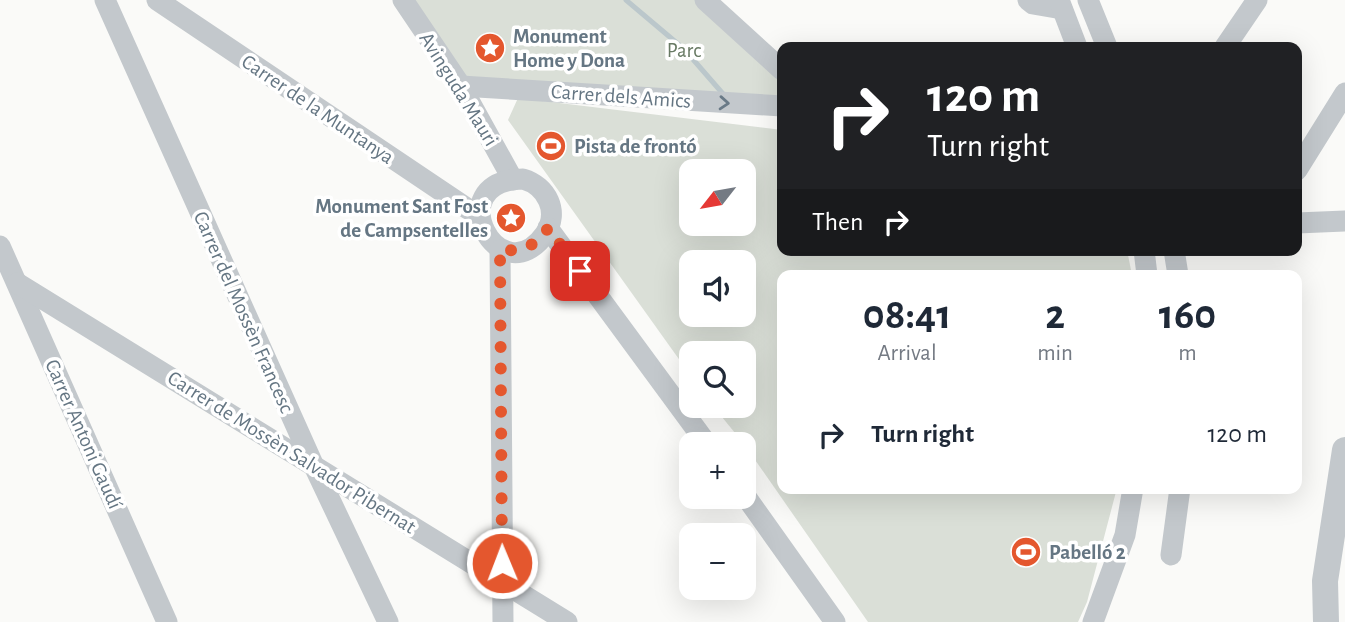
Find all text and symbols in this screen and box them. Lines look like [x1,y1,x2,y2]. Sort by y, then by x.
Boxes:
place label: Monument Home y Dona [513,26,625,71]
street label: Avinguda Mauri [415,29,502,150]
place icon: Monument Home y Dona [473,31,507,65]
park label: Parc [667,40,701,61]
street label: Carrer de la Muntanya [238,51,398,168]
icon: right [812,70,903,161]
text: 120 m [927,72,1040,121]
street label: Carrer dels Amics [550,81,692,112]
one-way arrow [719,95,730,110]
sports icon: Pista de frontó [534,129,568,163]
text: Turn right [927,130,1049,162]
place label: Pista de frontó [574,136,697,157]
north arrow [679,159,756,236]
map controls [679,159,756,600]
place label: Monument Sant Fost de Campsentelles [315,196,488,241]
place icon: Monument Sant Fost de Campsentelles [494,201,528,235]
icon: right [877,203,915,241]
street label: Carrer del Mossèn Francesc [190,208,297,416]
text: Then [812,209,863,235]
pin [550,241,610,301]
button: sound [679,250,756,327]
icon: arrive [561,252,599,290]
text: 08:41 [863,294,951,336]
text: 2 [1045,294,1065,336]
text: 160 [1159,294,1216,336]
button: search [679,341,756,418]
text: Arrival [878,342,937,365]
text: min [1037,342,1073,365]
text: m [1178,342,1197,365]
street label: Carrer Antoni Gaudí [41,356,126,513]
street label: Carrer de Mossèn Salvador Pibernat [164,367,420,538]
icon: right [812,416,850,454]
text: Turn right [871,421,974,447]
text: 120 m [1207,421,1267,447]
button: + [679,432,756,509]
button: − [679,523,756,600]
position arrow [465,526,539,600]
sports icon: Pabelló 2 [1009,535,1043,569]
place label: Pabelló 2 [1049,542,1126,563]

